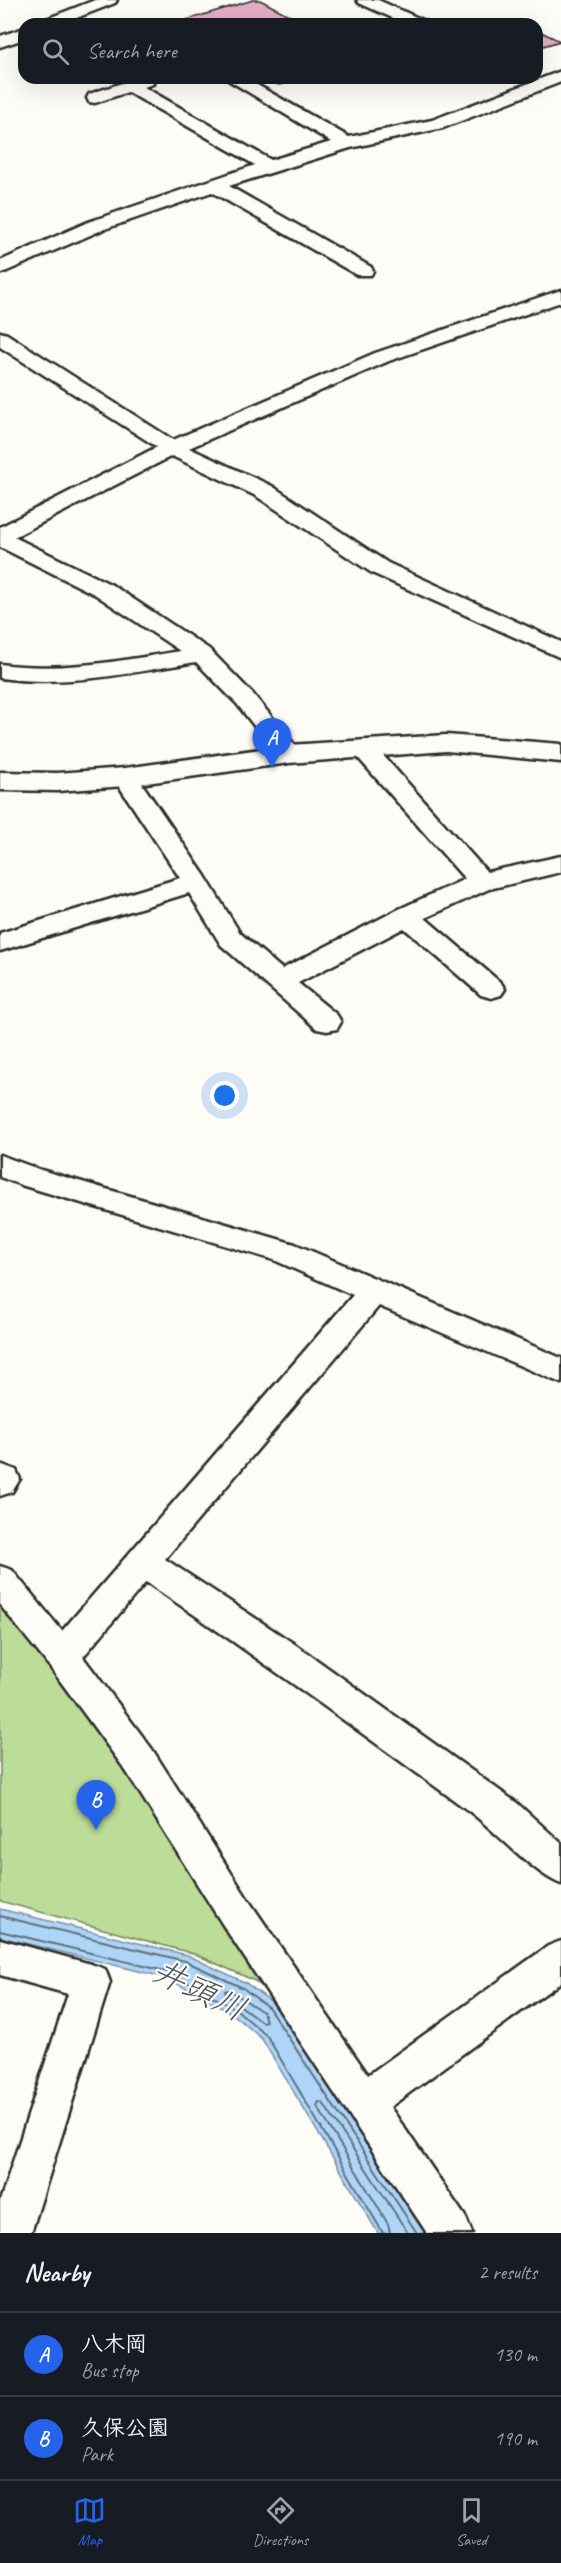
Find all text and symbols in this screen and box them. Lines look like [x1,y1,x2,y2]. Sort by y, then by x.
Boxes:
search box [18,18,543,84]
icon: search [39,35,72,68]
text: Search here [87,37,177,65]
pin: A [252,718,292,768]
your location [210,1081,239,1110]
pin: B [76,1780,116,1830]
water label: 井頭川 [146,1949,253,2030]
text: Nearby [24,2256,89,2289]
text: 2 results [478,2260,537,2285]
text: 八木岡 [81,2330,147,2358]
text: A [38,2342,49,2367]
text: 130 m [494,2342,537,2367]
text: Bus stop [81,2358,139,2383]
text: 久保公園 [81,2414,169,2442]
text: B [38,2426,49,2451]
text: 190 m [494,2426,537,2451]
text: Park [81,2442,113,2467]
tab: Map [73,2494,106,2550]
tab: Directions [253,2494,308,2550]
tab: Saved [455,2494,488,2550]

